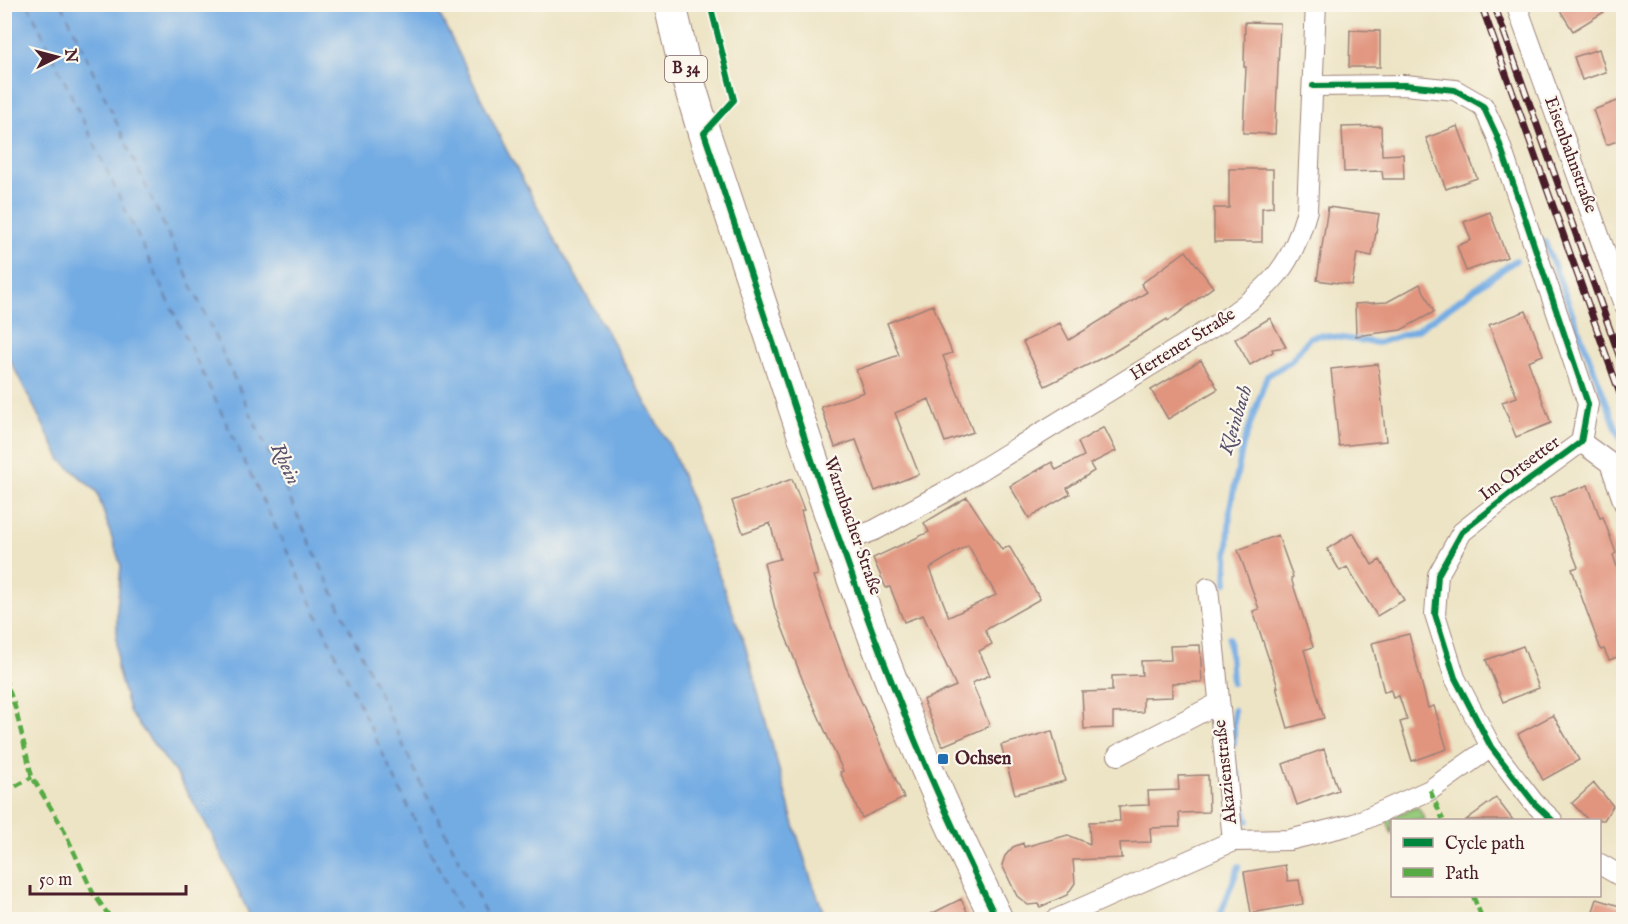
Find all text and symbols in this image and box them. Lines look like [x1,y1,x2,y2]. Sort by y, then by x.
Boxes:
north arrow [27,27,87,87]
text: N [59,47,81,64]
road number: B 34 [665,56,707,82]
street label: Eisenbahnstraße [1538,94,1602,216]
street label: Hertener Straße [1126,303,1240,387]
water label: Kleinbach [1213,382,1258,459]
street label: Im Ortsetter [1475,431,1565,507]
water label: Rhein [265,439,305,489]
street label: Warmbacher Straße [818,454,886,598]
street label: Akazienstraße [1209,719,1243,826]
place label: Ochsen [955,748,1012,771]
marker: Ochsen [936,752,950,766]
legend [1391,819,1601,897]
text: Cycle path [1445,833,1525,856]
scale bar [30,858,186,896]
text: Path [1445,863,1479,886]
text: 50 m [39,869,72,892]

